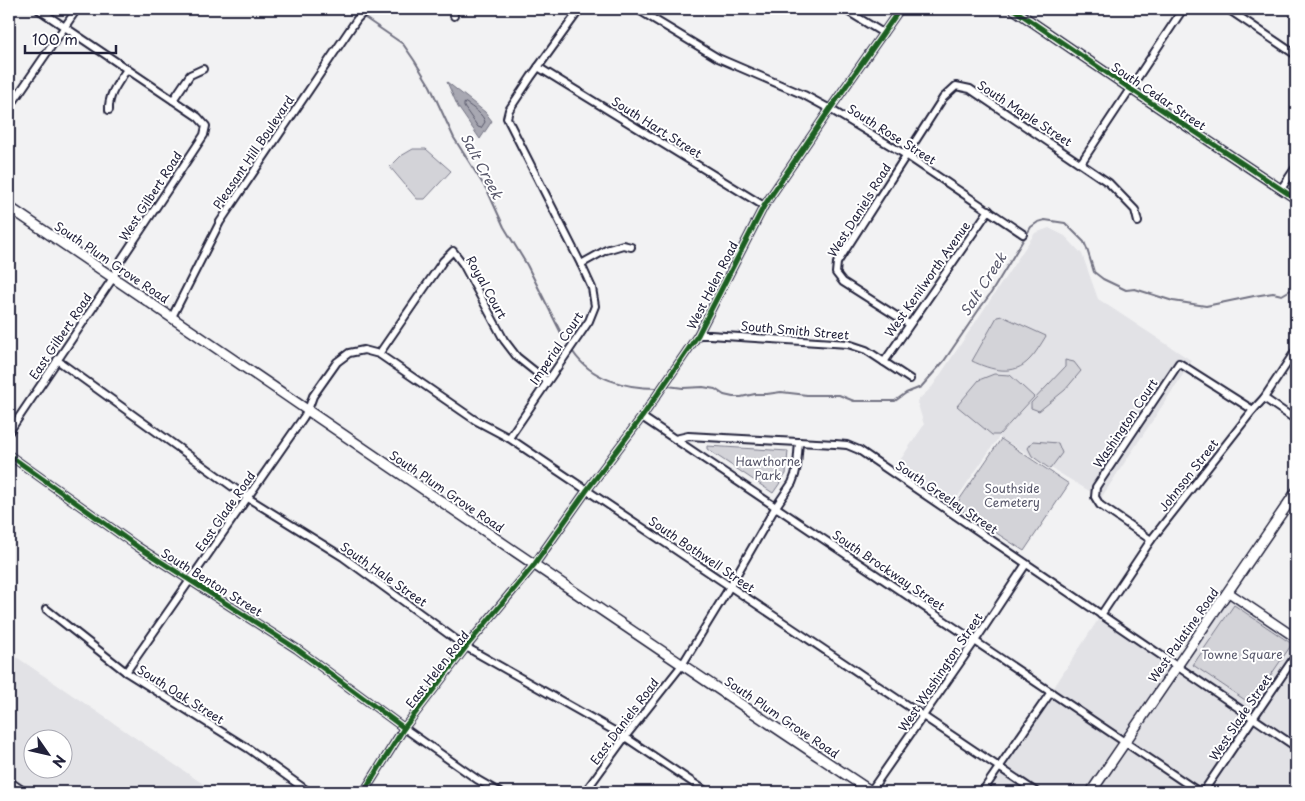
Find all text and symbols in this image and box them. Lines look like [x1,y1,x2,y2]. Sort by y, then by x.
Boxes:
scale bar [25,22,116,54]
text: 100 m [32,27,78,50]
street label: South Cedar Street [1108,58,1210,134]
street label: South Maple Street [974,76,1076,150]
street label: Pleasant Hill Boulevard [208,91,298,212]
street label: South Hart Street [608,92,706,162]
street label: South Rose Street [844,99,940,169]
water label: Salt Creek [456,129,509,204]
street label: West Gilbert Road [114,148,186,244]
street label: West Daniels Road [823,160,895,260]
street label: South Plum Grove Road [51,217,173,307]
street label: West Kenilworth Avenue [880,217,974,341]
street label: West Helen Road [682,238,742,332]
water label: Salt Creek [955,247,1012,320]
street label: Royal Court [462,252,512,322]
street label: East Gilbert Road [24,289,96,383]
street label: Imperial Court [525,308,587,388]
street label: South Smith Street [740,316,850,344]
street label: Washington Court [1088,375,1162,471]
street label: Johnson Street [1154,435,1222,515]
street label: South Plum Grove Road [386,446,508,536]
park label: Hawthorne Park [735,452,801,484]
street label: South Greeley Street [892,456,1002,538]
street label: East Glade Road [191,467,259,555]
park label: Southside Cemetery [984,479,1040,511]
street label: South Bothwell Street [645,512,759,596]
street label: South Brockway Street [829,526,949,615]
street label: South Hale Street [337,537,431,611]
street label: South Benton Street [158,544,266,621]
street label: West Palatine Road [1143,584,1223,686]
street label: West Washington Street [893,609,987,735]
street label: East Helen Road [401,626,473,712]
park label: Towne Square [1201,645,1283,663]
street label: South Oak Street [134,660,228,728]
street label: West Slade Street [1204,670,1276,764]
street label: South Plum Grove Road [721,672,843,762]
street label: East Daniels Road [585,674,663,768]
north arrow [22,728,72,778]
text: N [47,751,71,772]

